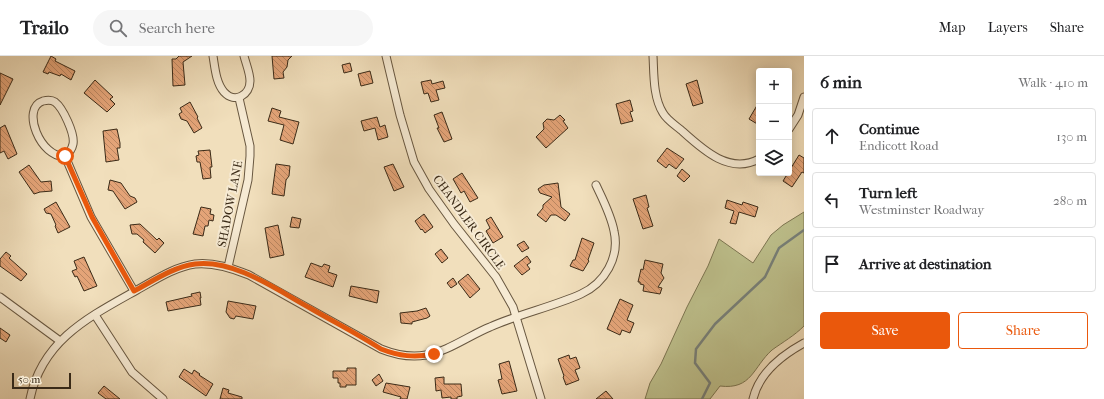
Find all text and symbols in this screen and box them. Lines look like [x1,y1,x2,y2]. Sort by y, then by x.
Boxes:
search box [93,10,373,46]
text: Trailo [20,17,69,39]
icon: search [107,17,129,39]
text: Search here [139,19,215,37]
text: Map [939,19,966,36]
text: Layers [988,19,1028,36]
text: Share [1050,19,1084,36]
map controls [756,68,792,176]
button: + [756,68,792,104]
text: 6 min [820,72,862,92]
text: Walk · 410 m [1019,75,1088,90]
button: − [756,104,792,140]
text: Continue [859,120,919,138]
icon: ahead [821,125,843,147]
text: 130 m [1056,129,1087,144]
text: Endicott Road [859,138,939,153]
button: layers [756,140,792,176]
route start [56,147,74,165]
street label: SHADOW LANE [215,160,245,248]
street label: CHANDLER CIRCLE [430,172,508,272]
text: Turn left [859,184,917,202]
icon: left [821,189,843,211]
text: 280 m [1053,193,1087,208]
text: Westminster Roadway [859,202,984,217]
icon: arrive [821,253,843,275]
text: Arrive at destination [859,255,991,273]
button: Save [820,312,950,349]
button: Share [958,312,1088,349]
route end [425,345,443,363]
scale bar [12,371,71,390]
text: 50 m [18,373,40,386]

